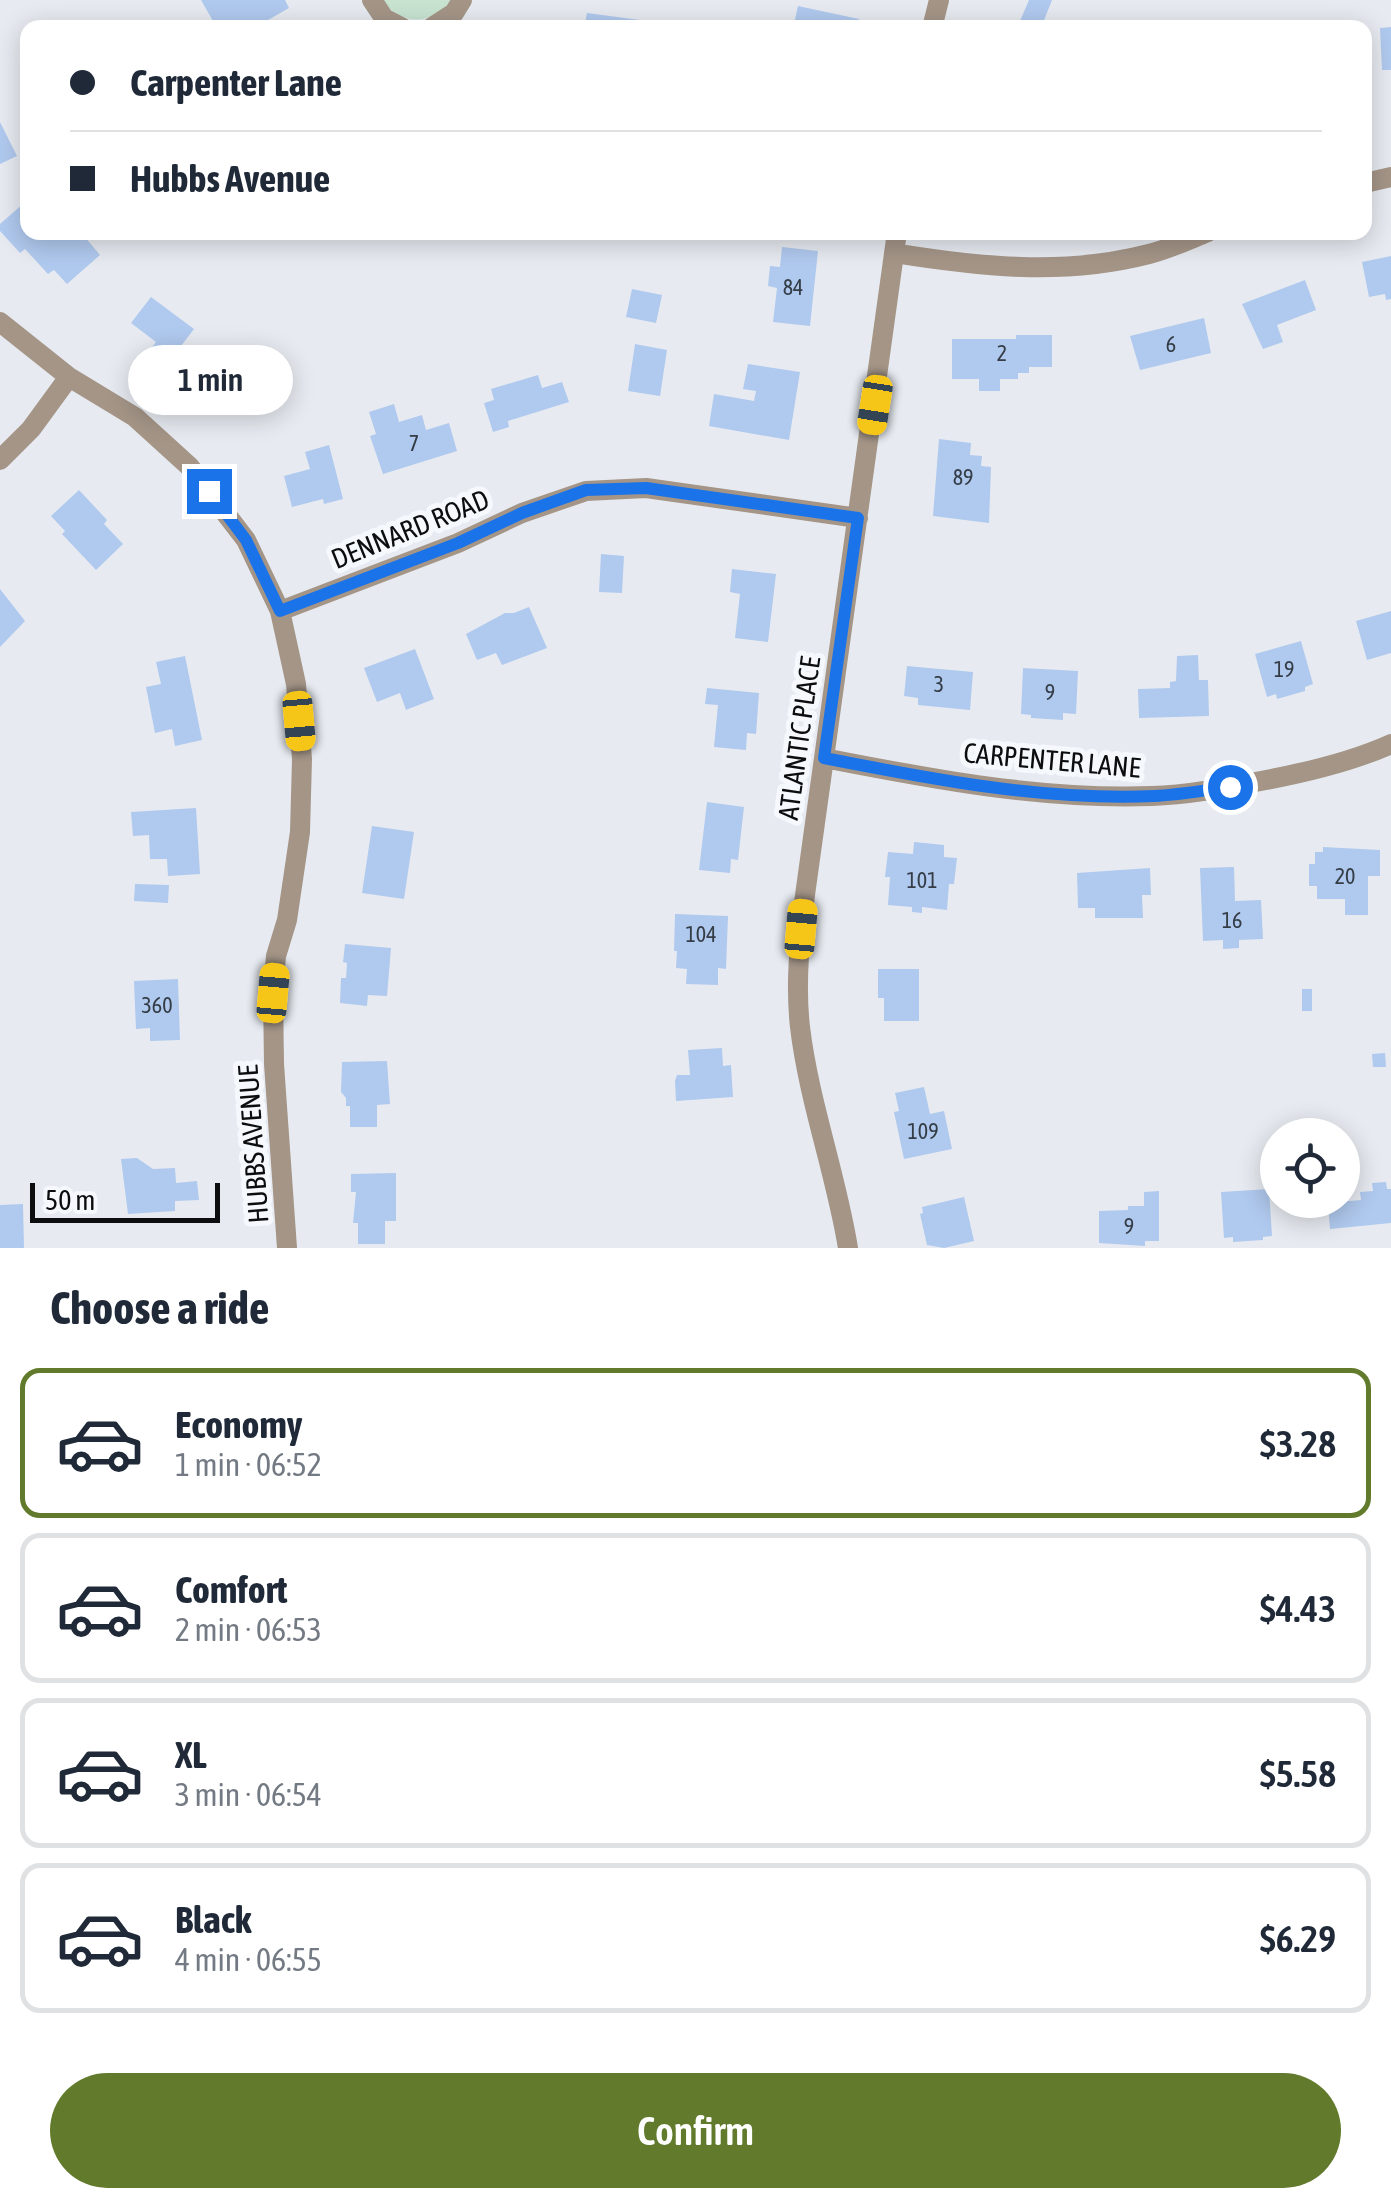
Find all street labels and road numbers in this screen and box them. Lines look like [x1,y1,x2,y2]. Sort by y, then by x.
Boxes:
street label: DENNARD ROAD [326,483,494,575]
street label: ATLANTIC PLACE [772,654,826,822]
street label: CARPENTER LANE [962,736,1142,784]
street label: HUBBS AVENUE [231,1064,274,1224]

